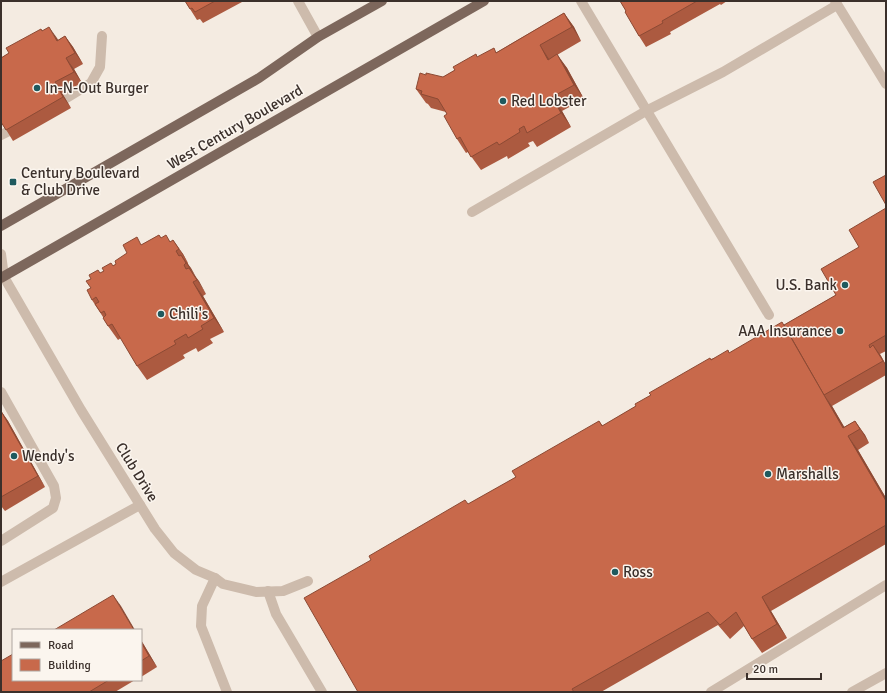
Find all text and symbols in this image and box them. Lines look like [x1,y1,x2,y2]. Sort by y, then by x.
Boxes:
place label: In-N-Out Burger [45,79,149,97]
street label: West Century Boulevard [164,81,306,173]
marker: In-N-Out Burger [32,83,42,93]
place label: Red Lobster [511,92,587,110]
marker: Red Lobster [498,96,508,106]
place label: Century Boulevard & Club Drive [21,164,140,199]
marker: Century Boulevard & Club Drive [8,177,18,187]
place label: U.S. Bank [775,276,837,294]
marker: U.S. Bank [840,280,850,290]
place label: Chili's [169,305,209,323]
marker: Chili's [156,309,166,319]
place label: AAA Insurance [738,322,832,340]
marker: AAA Insurance [835,326,845,336]
street label: Club Drive [112,439,162,505]
place label: Wendy's [22,447,75,465]
marker: Wendy's [9,451,19,461]
place label: Marshalls [776,465,839,483]
marker: Marshalls [763,469,773,479]
place label: Ross [623,563,653,581]
marker: Ross [610,567,620,577]
legend [12,629,142,681]
text: Road [48,638,74,653]
scale bar [747,655,821,681]
text: Building [48,658,91,673]
text: 20 m [753,662,778,677]

